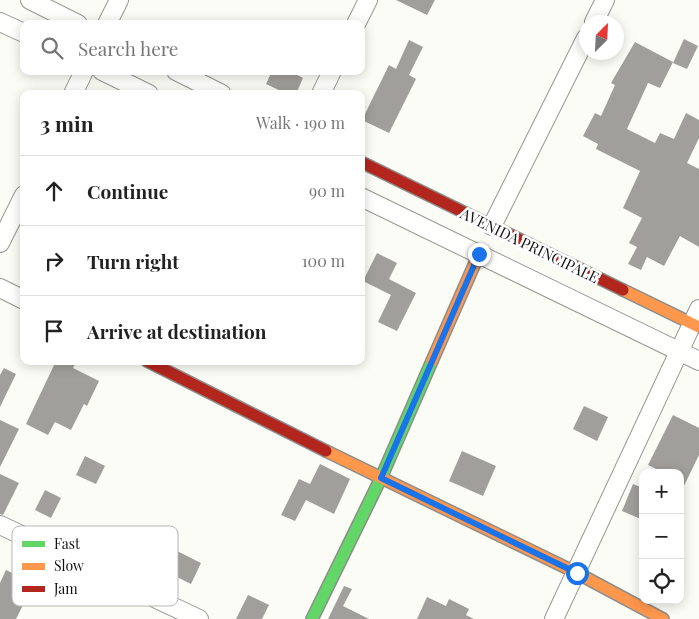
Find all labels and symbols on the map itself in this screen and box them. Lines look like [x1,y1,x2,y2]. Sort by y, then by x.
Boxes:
north arrow [579,15,624,60]
street label: AVENIDA PRINCIPALE [457,202,602,287]
route end [468,243,491,266]
legend [12,526,178,606]
text: Fast [54,534,81,553]
text: Slow [54,556,84,575]
route start [566,562,589,585]
text: Jam [53,579,78,598]

